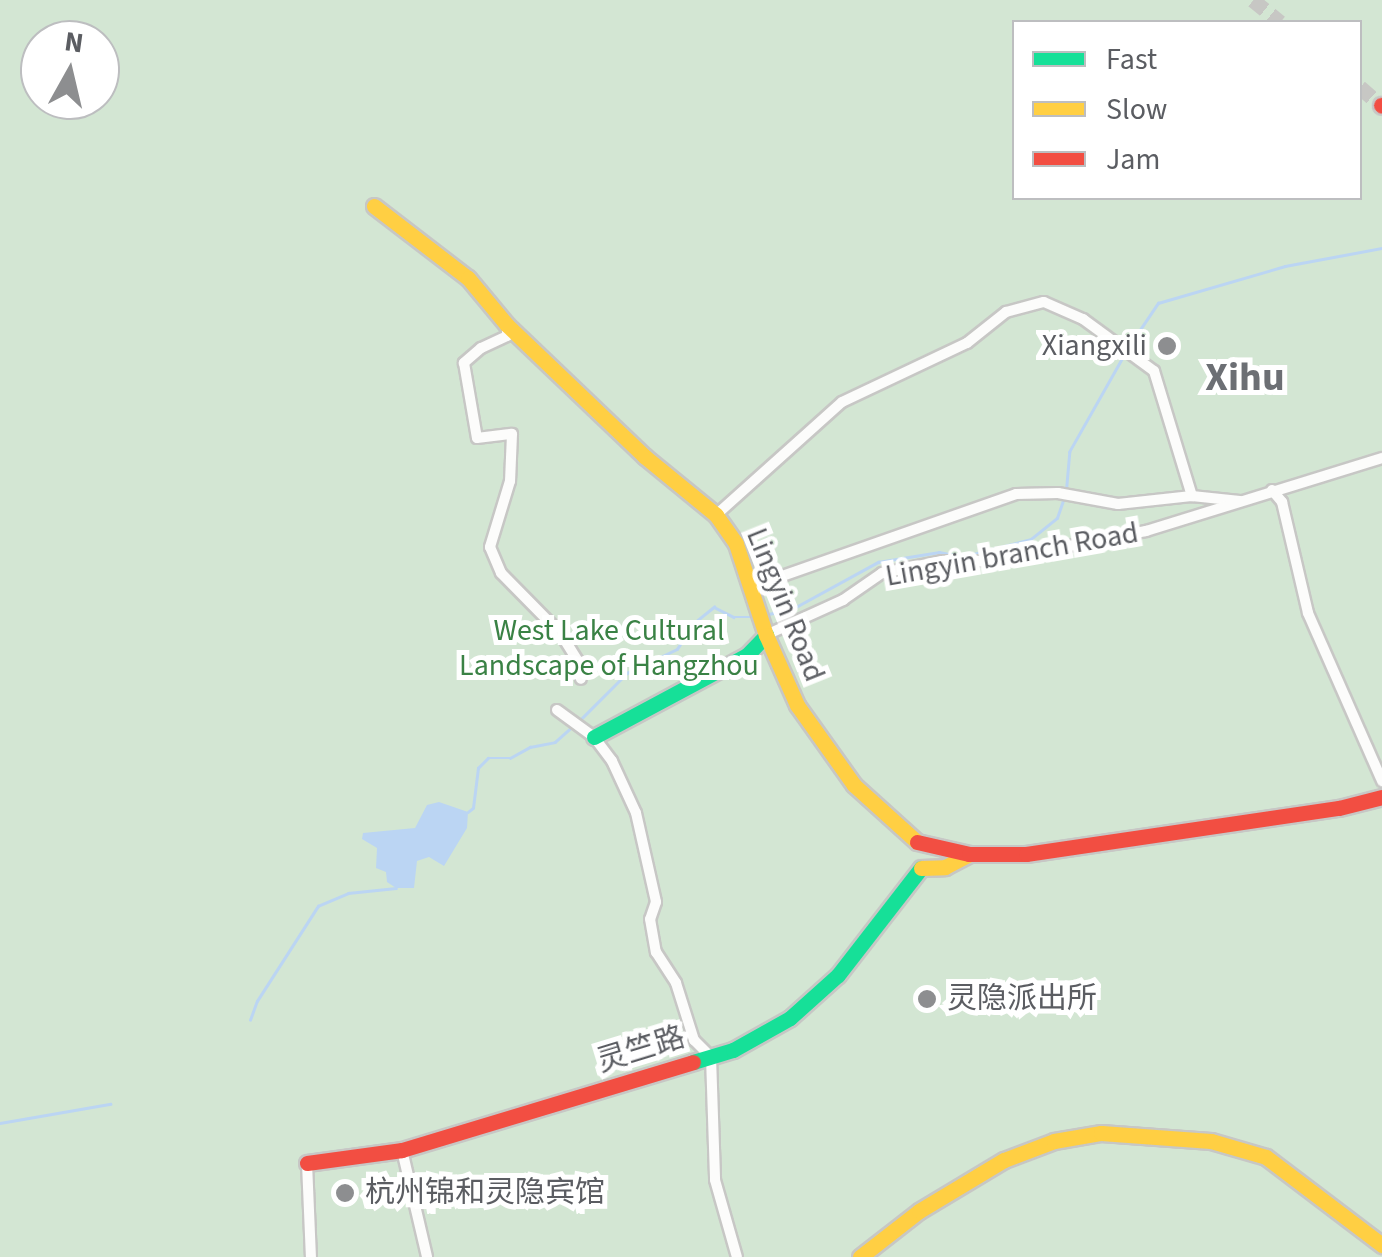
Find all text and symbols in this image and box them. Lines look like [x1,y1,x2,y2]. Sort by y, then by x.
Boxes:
north arrow [20,20,120,120]
legend [1012,20,1362,200]
text: N [62,21,86,63]
text: Fast [1106,38,1157,81]
text: Slow [1106,88,1167,131]
text: Jam [1106,138,1160,181]
place label: Xiangxili [1042,328,1147,364]
marker: Xiangxili [1156,335,1178,357]
district label: Xihu [1205,354,1285,402]
street label: Lingyin branch Road [883,515,1141,595]
street label: Lingyin Road [738,523,832,687]
park label: West Lake Cultural Landscape of Hangzhou [459,613,759,684]
place label: 灵隐派出所 [947,981,1097,1017]
marker: 灵隐派出所 [916,988,938,1010]
street label: 灵竺路 [593,1020,689,1080]
place label: 杭州锦和灵隐宾馆 [365,1175,605,1211]
marker: 杭州锦和灵隐宾馆 [334,1182,356,1204]

